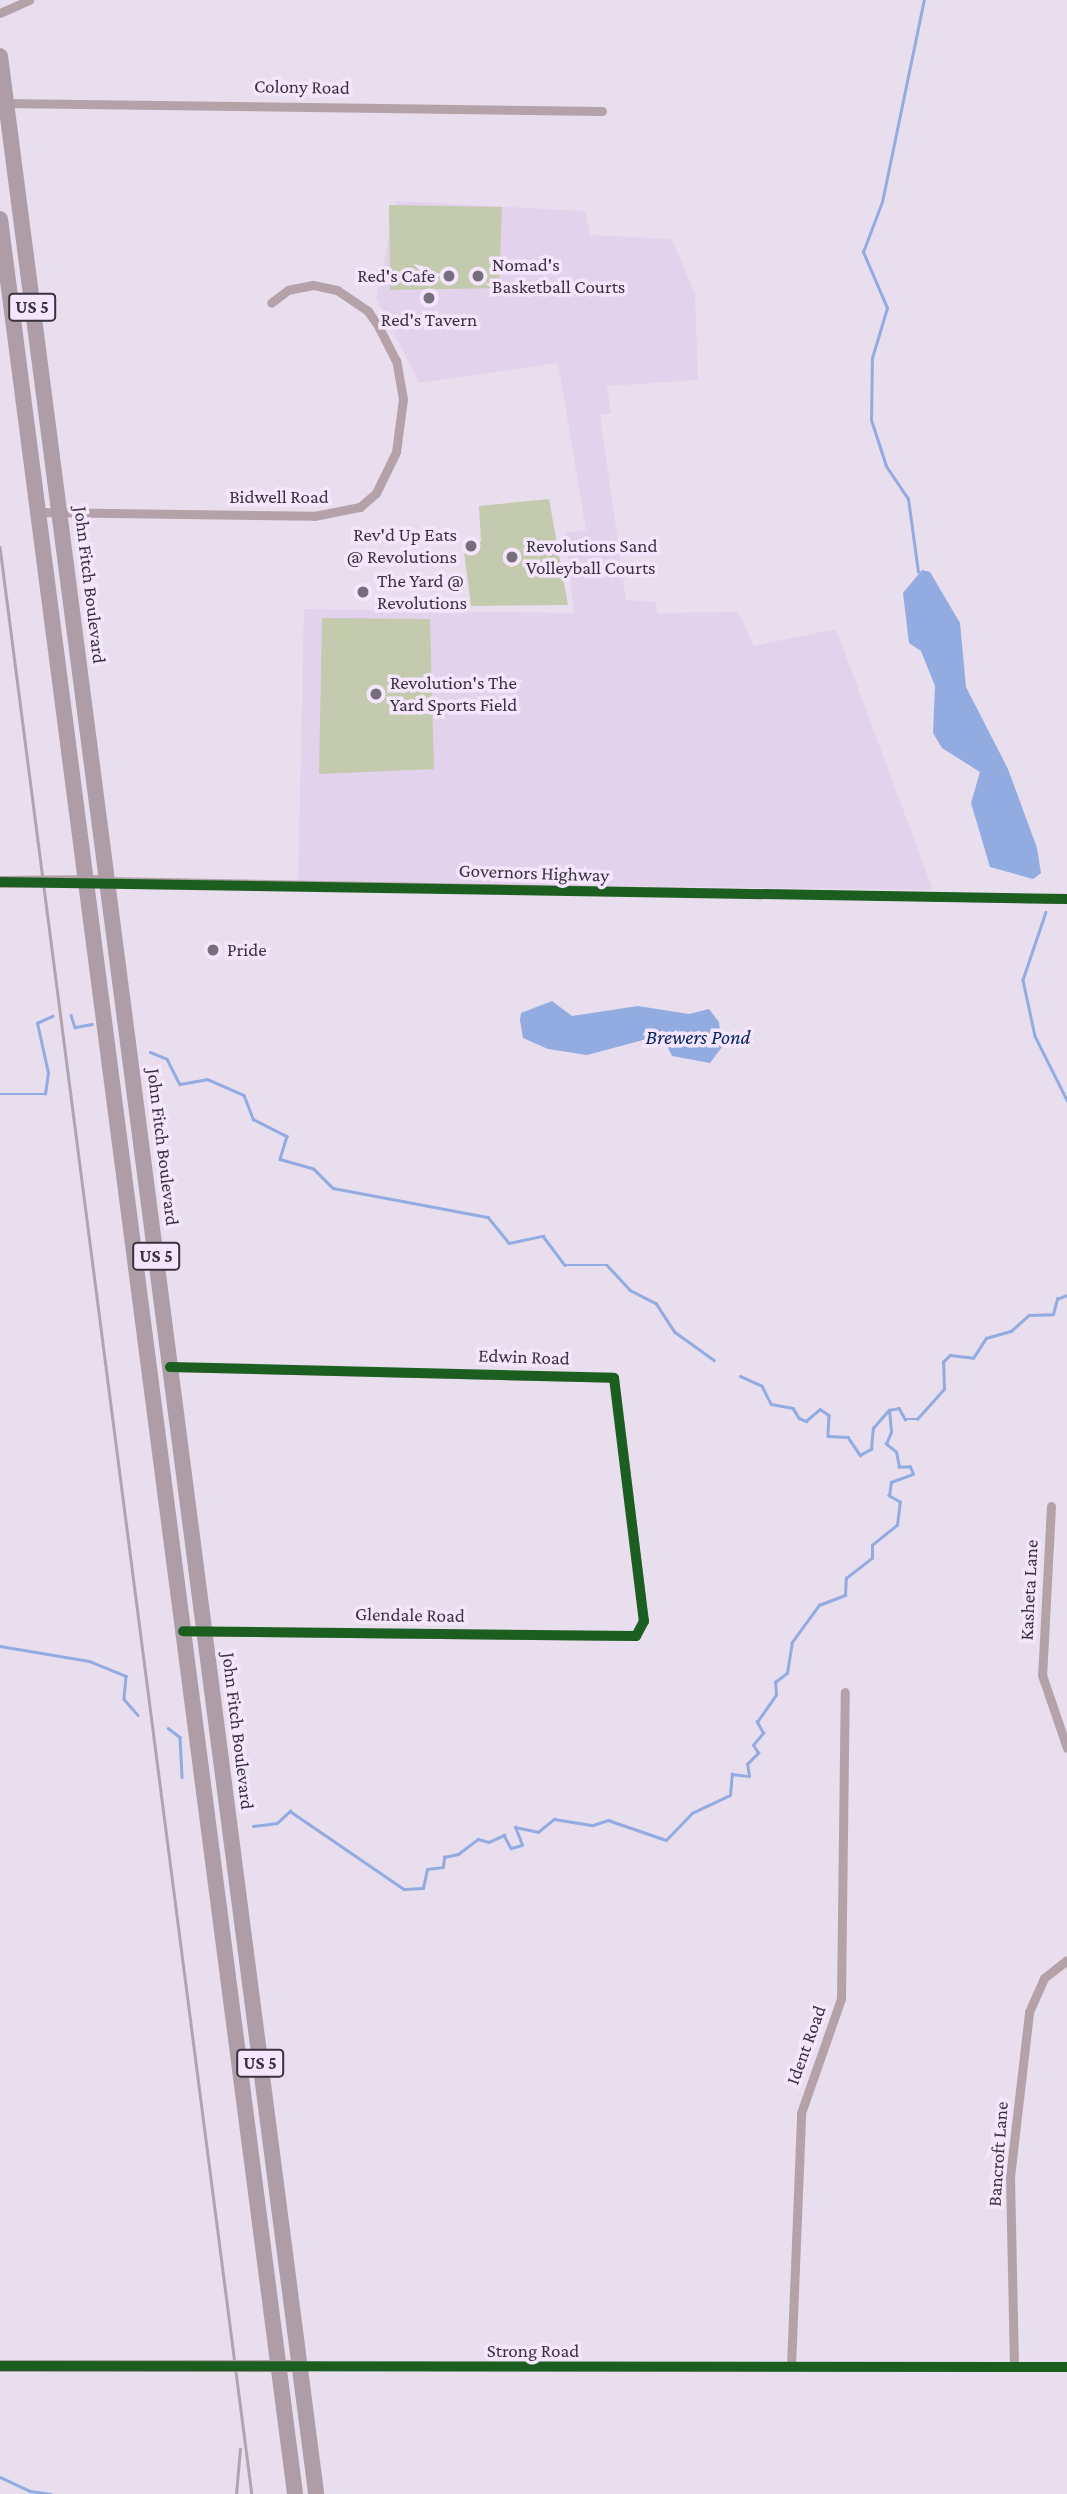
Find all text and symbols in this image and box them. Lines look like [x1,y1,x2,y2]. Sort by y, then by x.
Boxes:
street label: Colony Road [254,75,350,99]
place label: Nomad's Basketball Courts [492,254,625,298]
place label: Red's Cafe [357,265,435,287]
marker: Red's Cafe [441,268,457,284]
marker: Nomad's Basketball Courts [470,268,486,284]
marker: Red's Tavern [421,290,437,306]
road number: US 5 [7,292,56,321]
place label: Red's Tavern [381,309,477,331]
street label: Bidwell Road [229,486,329,508]
street label: John Fitch Boulevard [69,505,111,665]
place label: Rev'd Up Eats @ Revolutions [347,524,457,568]
place label: Revolutions Sand Volleyball Courts [526,535,657,579]
marker: Rev'd Up Eats @ Revolutions [463,538,479,554]
marker: Revolutions Sand Volleyball Courts [504,549,520,565]
place label: The Yard @ Revolutions [377,570,467,614]
marker: The Yard @ Revolutions [355,584,371,600]
place label: Revolution's The Yard Sports Field [390,672,517,716]
marker: Revolution's The Yard Sports Field [368,686,384,702]
street label: Governors Highway [458,859,610,887]
place label: Pride [227,939,267,961]
marker: Pride [205,942,221,958]
water label: Brewers Pond [645,1024,751,1050]
street label: John Fitch Boulevard [142,1067,184,1227]
road number: US 5 [132,1241,180,1270]
street label: Edwin Road [478,1344,570,1370]
street label: Kasheta Lane [1015,1539,1043,1641]
street label: Glendale Road [355,1603,465,1627]
street label: John Fitch Boulevard [217,1651,259,1811]
street label: Ident Road [781,2002,831,2088]
road number: US 5 [236,2048,284,2078]
street label: Bancroft Lane [983,2101,1013,2207]
street label: Strong Road [487,2340,579,2362]

